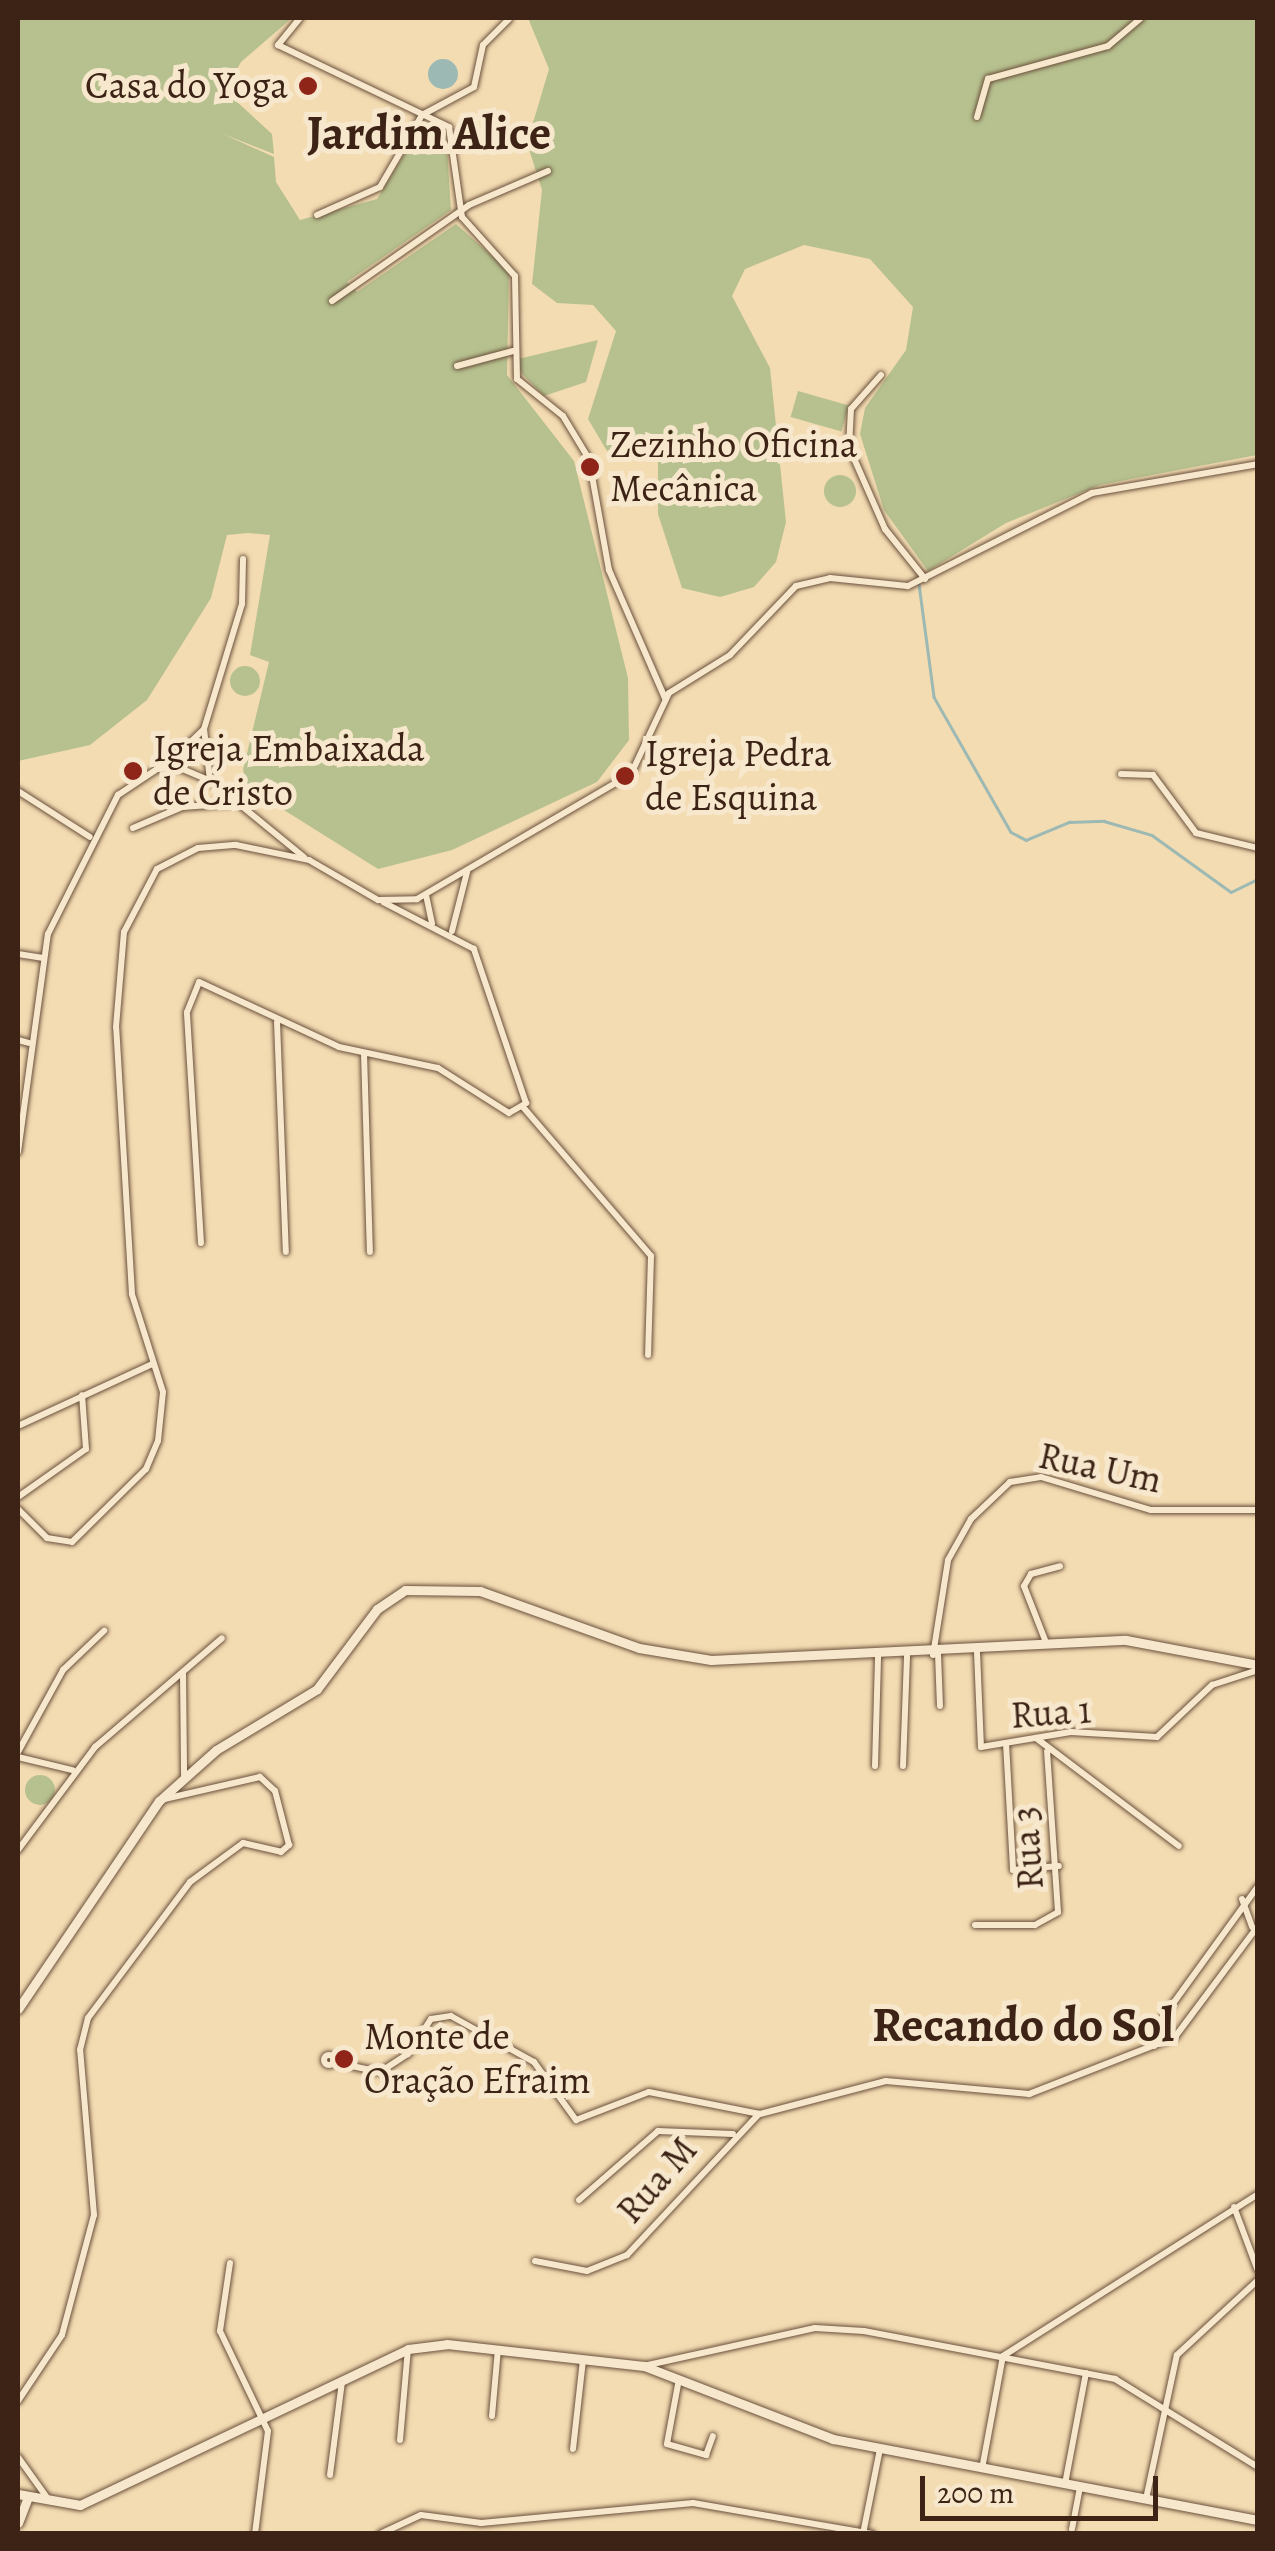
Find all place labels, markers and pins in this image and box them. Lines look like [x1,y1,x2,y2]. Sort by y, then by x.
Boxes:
place label: Casa do Yoga [85,63,288,109]
marker: Casa do Yoga [297,75,319,97]
place label: Zezinho Oficina Mecânica [610,422,858,512]
marker: Zezinho Oficina Mecânica [579,456,601,478]
place label: Igreja Embaixada de Cristo [153,726,425,816]
place label: Igreja Pedra de Esquina [645,731,831,821]
marker: Igreja Embaixada de Cristo [122,760,144,782]
marker: Igreja Pedra de Esquina [614,765,636,787]
place label: Monte de Oração Efraim [364,2014,591,2104]
marker: Monte de Oração Efraim [333,2048,355,2070]

